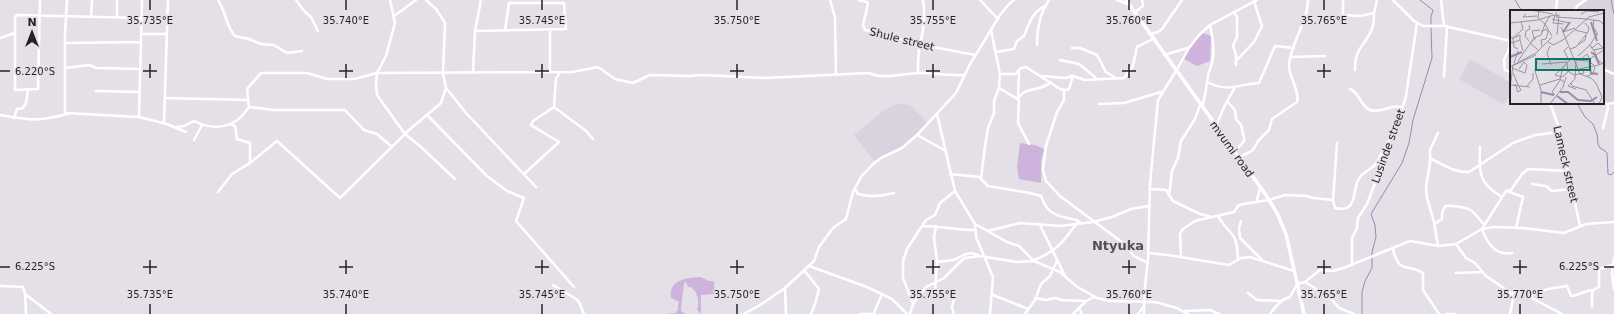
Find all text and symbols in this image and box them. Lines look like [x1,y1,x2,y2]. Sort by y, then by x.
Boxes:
inset map [1510,10,1604,104]
north arrow [12,12,52,52]
text: 35.735°E [127,15,173,26]
text: 35.740°E [323,15,369,26]
text: 35.745°E [519,15,565,26]
text: 35.750°E [714,15,760,26]
text: 35.755°E [910,15,956,26]
text: 35.760°E [1106,15,1152,26]
text: 35.765°E [1301,15,1347,26]
text: N [27,16,37,29]
street label: Shule street [868,25,936,54]
text: 6.220°S [15,66,55,77]
street label: Lusinde street [1369,107,1408,185]
street label: mvumi road [1207,119,1256,180]
street label: Lameck street [1550,124,1581,204]
district label: Ntyuka [1092,238,1144,253]
text: 6.225°S [15,261,55,272]
text: 6.225°S [1559,261,1599,272]
text: 35.735°E [127,289,173,300]
text: 35.740°E [323,289,369,300]
text: 35.745°E [519,289,565,300]
text: 35.750°E [714,289,760,300]
text: 35.755°E [910,289,956,300]
text: 35.760°E [1106,289,1152,300]
text: 35.765°E [1301,289,1347,300]
text: 35.770°E [1497,289,1543,300]

